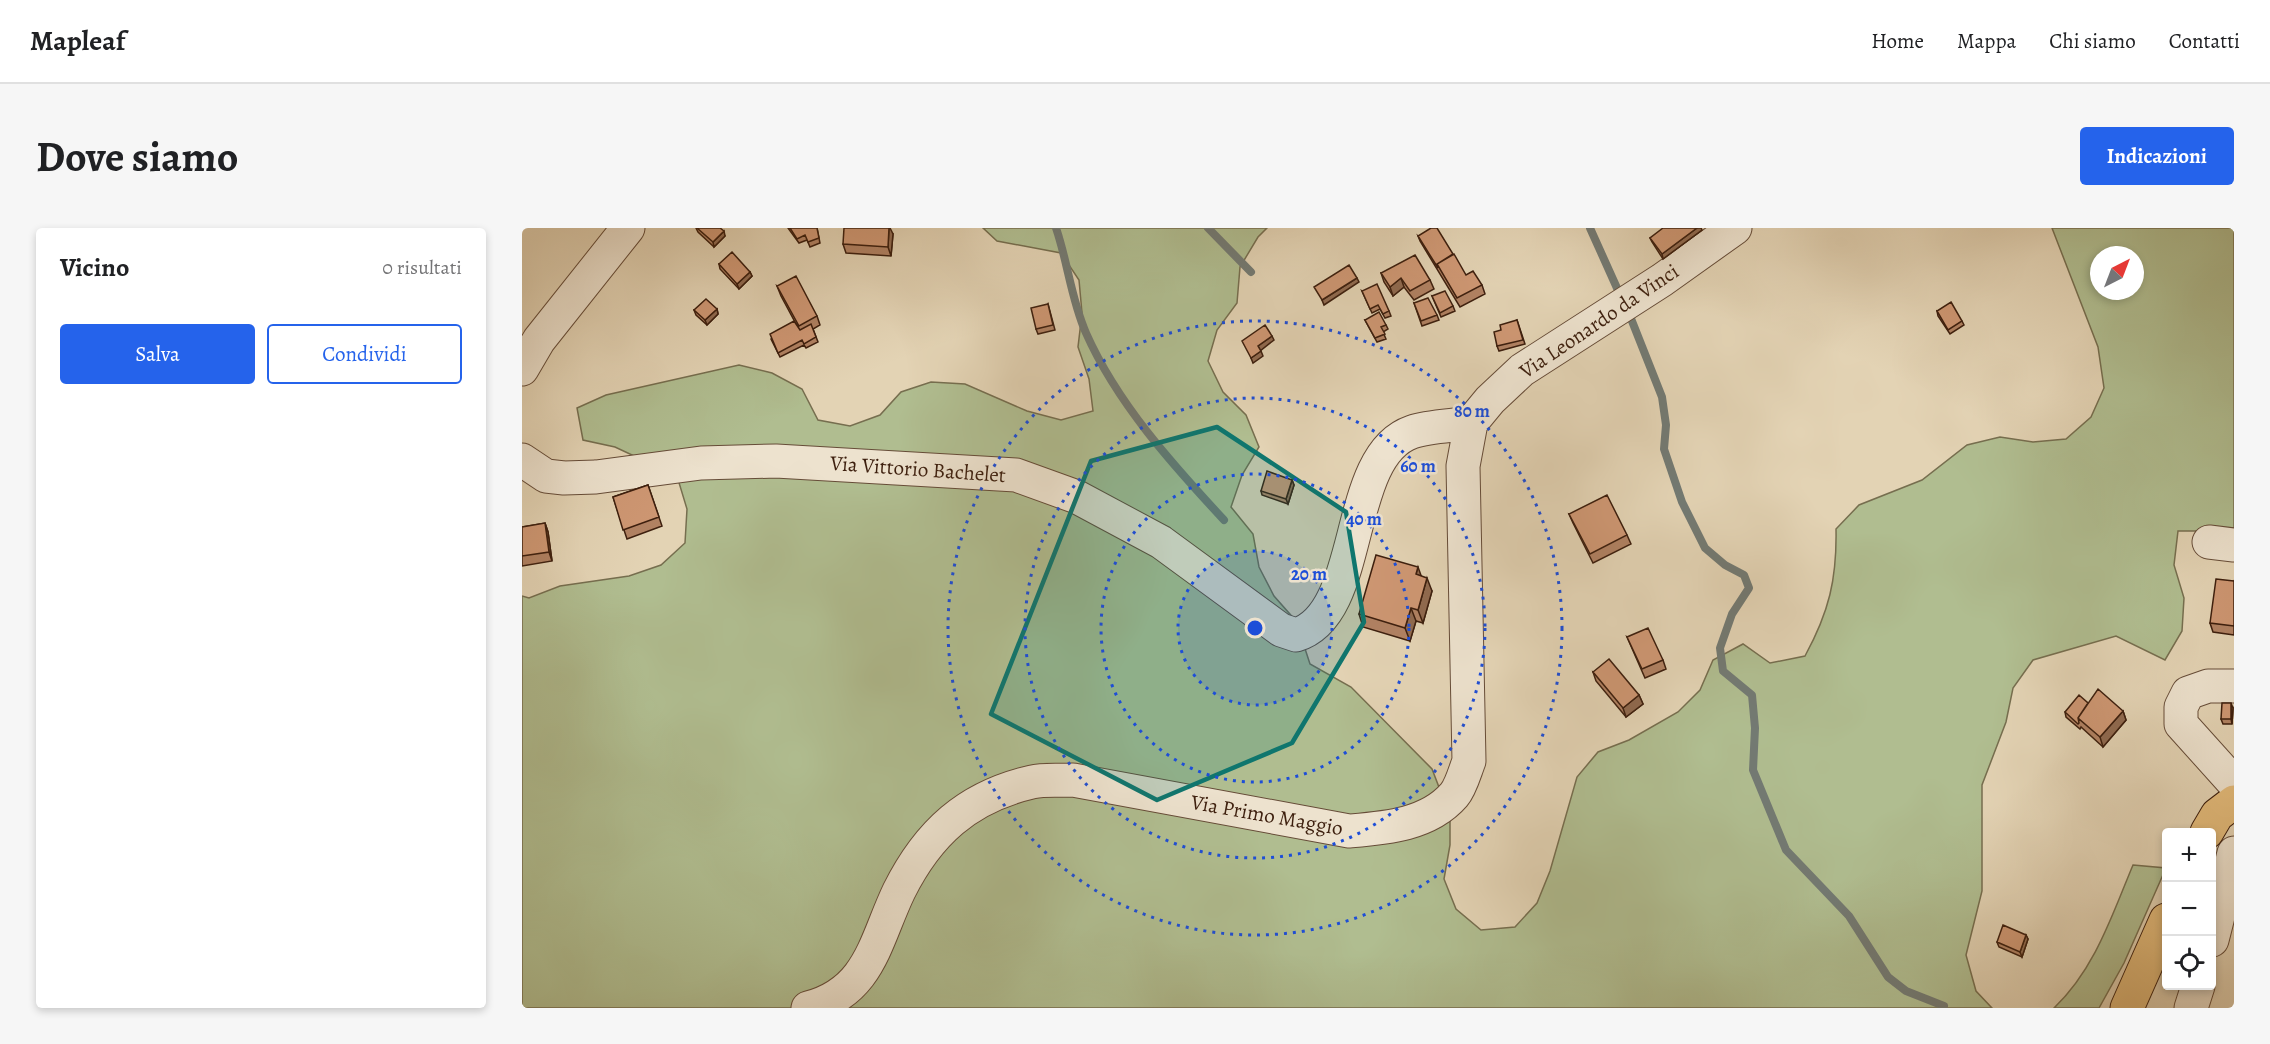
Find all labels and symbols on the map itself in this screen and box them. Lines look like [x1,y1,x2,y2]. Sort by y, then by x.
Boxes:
north arrow [2090,246,2144,300]
street label: Via Leonardo da Vinci [1513,257,1684,385]
text: 80 m [1454,399,1490,423]
street label: Via Vittorio Bachelet [828,449,1007,489]
text: 60 m [1400,454,1436,478]
text: 40 m [1346,507,1382,531]
text: 20 m [1291,562,1327,586]
centre of rings [1245,618,1265,638]
street label: Via Primo Maggio [1188,788,1345,842]

